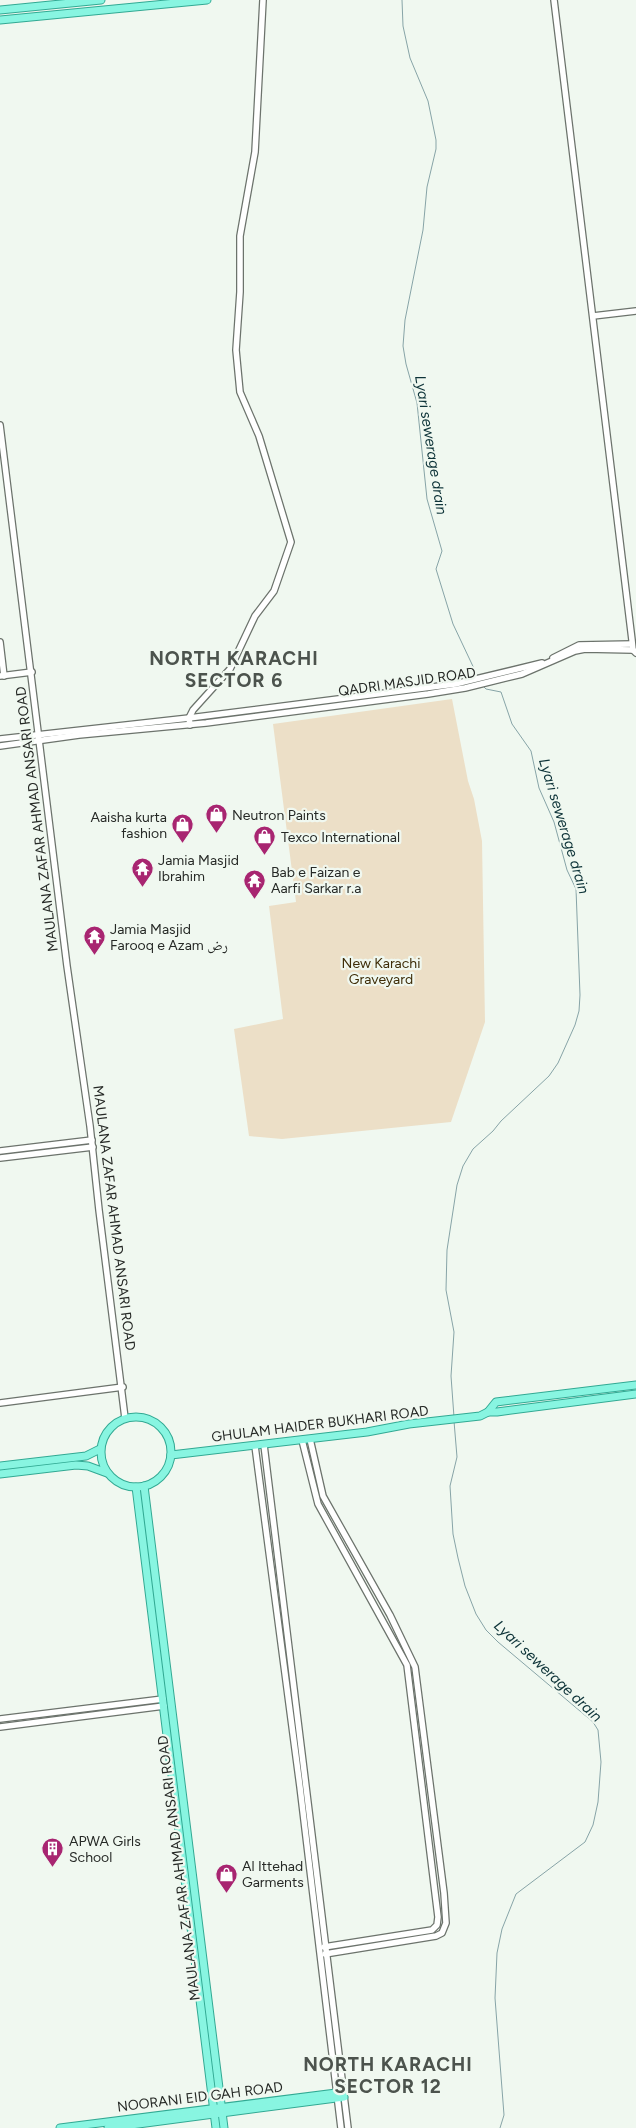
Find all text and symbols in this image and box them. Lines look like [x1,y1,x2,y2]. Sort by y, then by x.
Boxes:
water label: Lyari sewerage drain [411,374,451,516]
district label: NORTH KARACHI SECTOR 6 [149,647,319,692]
street label: QADRI MASJID ROAD [337,664,477,700]
street label: MAULANA ZAFAR AHMAD ANSARI ROAD [12,685,62,953]
water label: Lyari sewerage drain [535,756,593,896]
shop icon: Neutron Paints [204,803,228,834]
place label: Neutron Paints [232,807,326,824]
place label: Aaisha kurta fashion [91,809,167,842]
shop icon: Aaisha kurta fashion [171,813,195,844]
shop icon: Texco International [253,825,277,856]
place label: Texco International [281,829,400,846]
place label: Jamia Masjid Ibrahim [158,852,239,885]
temple icon: Jamia Masjid Ibrahim [130,856,154,887]
place label: Bab e Faizan e Aarfi Sarkar r.a [271,864,361,897]
temple icon: Bab e Faizan e Aarfi Sarkar r.a [243,868,267,899]
place label: Jamia Masjid Farooq e Azam رض [110,921,228,954]
temple icon: Jamia Masjid Farooq e Azam رض [82,925,106,956]
park label: New Karachi Graveyard [342,955,420,988]
street label: MAULANA ZAFAR AHMAD ANSARI ROAD [89,1084,139,1352]
street label: GHULAM HAIDER BUKHARI ROAD [210,1402,430,1446]
water label: Lyari sewerage drain [490,1616,606,1726]
street label: MAULANA ZAFAR AHMAD ANSARI ROAD [154,1734,204,2002]
place label: APWA Girls School [69,1833,141,1866]
building icon: APWA Girls School [41,1837,65,1868]
place label: Al Ittehad Garments [242,1858,304,1891]
shop icon: Al Ittehad Garments [214,1862,238,1893]
district label: NORTH KARACHI SECTOR 12 [303,2053,473,2098]
street label: NOORANI EID GAH ROAD [116,2078,284,2116]

